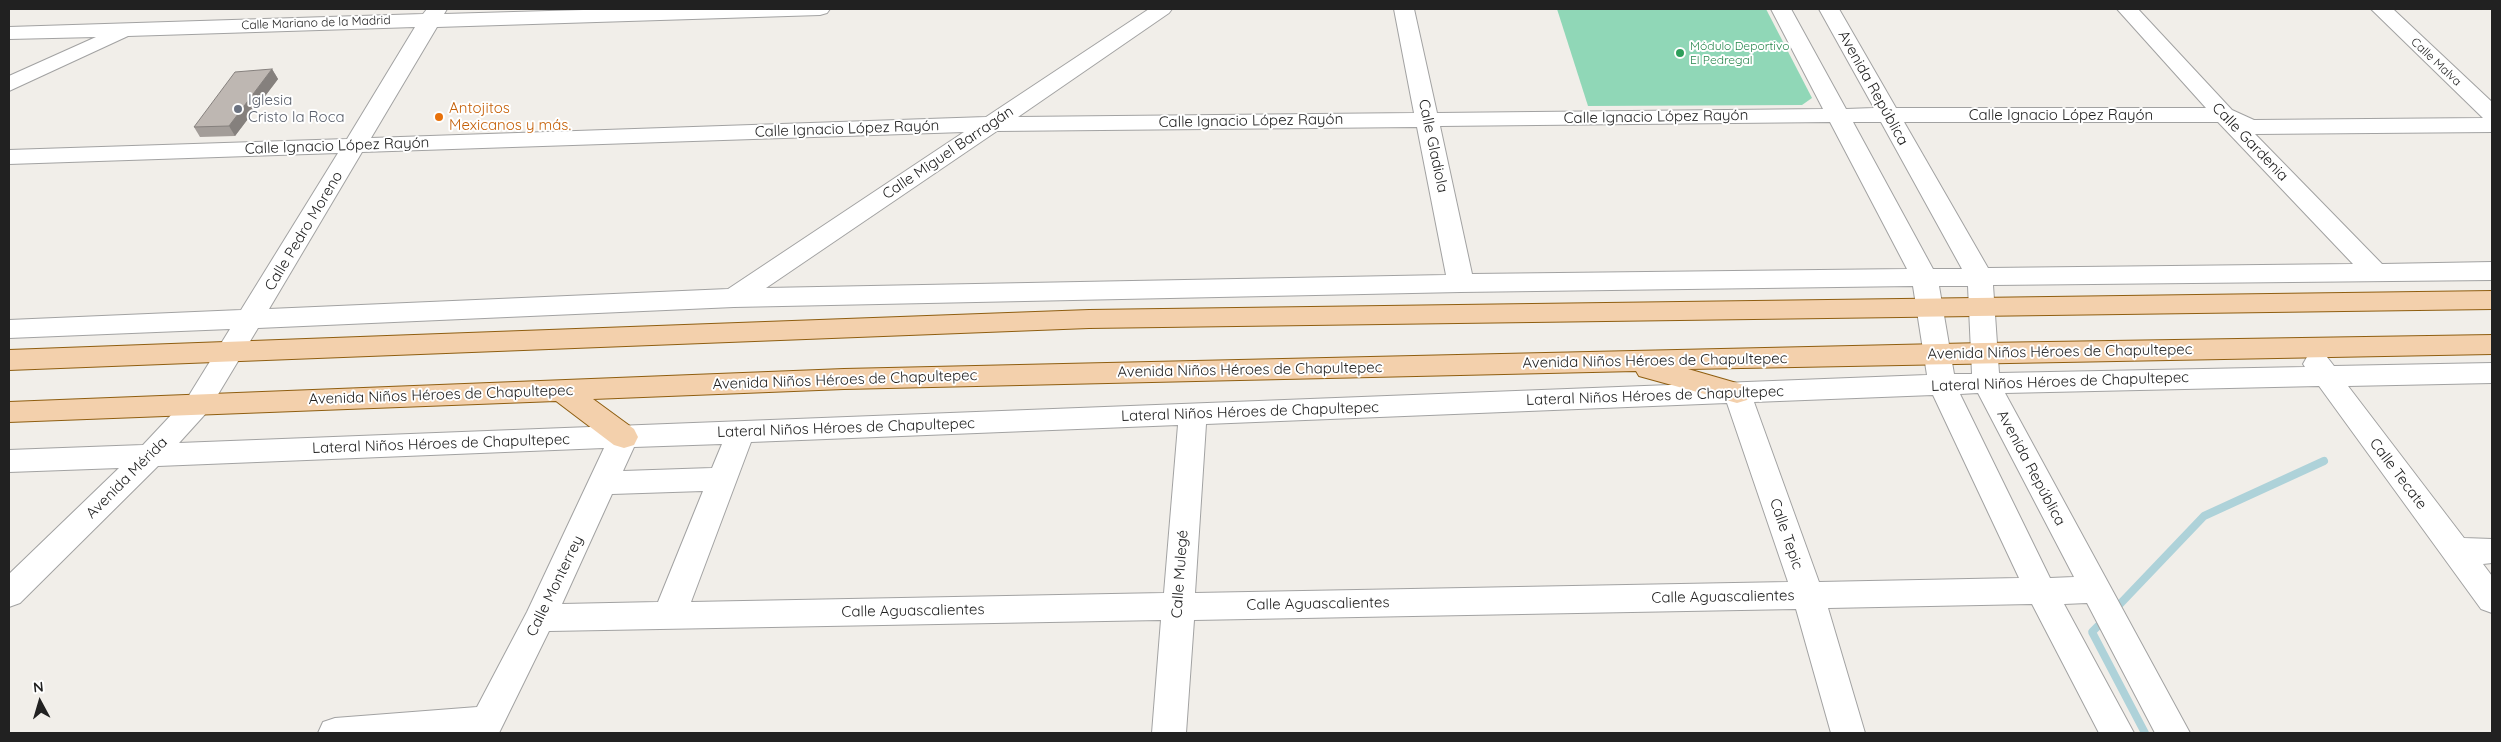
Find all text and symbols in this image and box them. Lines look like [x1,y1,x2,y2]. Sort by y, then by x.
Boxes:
street label: Calle Mariano de la Madrid [241,13,391,33]
street label: Avenida República [1834,27,1912,149]
street label: Calle Malva [2408,35,2464,89]
place label: Módulo Deportivo El Pedregal [1690,39,1789,67]
marker: Módulo Deportivo El Pedregal [1674,47,1686,59]
place label: Iglesia Cristo la Roca [248,91,345,126]
street label: Calle Gladiola [1414,98,1452,194]
place label: Antojitos Mexicanos y más. [449,99,571,134]
street label: Calle Gardenia [2208,99,2292,185]
street label: Calle Miguel Barragán [879,102,1017,204]
marker: Iglesia Cristo la Roca [232,103,244,115]
street label: Calle Ignacio López Rayón [1564,106,1748,128]
street label: Calle Ignacio López Rayón [1969,106,2153,124]
street label: Calle Ignacio López Rayón [1159,110,1343,132]
marker: Antojitos Mexicanos y más. [433,111,445,123]
street label: Calle Ignacio López Rayón [754,117,940,141]
street label: Calle Ignacio López Rayón [244,134,430,158]
street label: Calle Pedro Moreno [261,168,347,294]
street label: Avenida Niños Héroes de Chapultepec [1927,341,2193,363]
street label: Avenida Niños Héroes de Chapultepec [1522,350,1788,372]
street label: Avenida Niños Héroes de Chapultepec [1117,359,1383,381]
street label: Avenida Niños Héroes de Chapultepec [712,366,978,394]
street label: Lateral Niños Héroes de Chapultepec [1931,369,2189,395]
street label: Avenida Niños Héroes de Chapultepec [308,381,574,409]
street label: Lateral Niños Héroes de Chapultepec [1526,383,1784,409]
street label: Lateral Niños Héroes de Chapultepec [1121,399,1379,425]
street label: Avenida República [1993,407,2069,529]
street label: Lateral Niños Héroes de Chapultepec [717,415,975,441]
street label: Lateral Niños Héroes de Chapultepec [312,431,570,457]
street label: Avenida Mérida [83,434,171,522]
street label: Calle Tecate [2365,435,2431,513]
street label: Calle Tepic [1765,496,1807,572]
street label: Calle Mulegé [1168,529,1192,619]
street label: Calle Monterrey [523,533,587,639]
street label: Calle Aguascalientes [1651,587,1795,607]
street label: Calle Aguascalientes [1246,594,1390,614]
street label: Calle Aguascalientes [841,601,985,621]
north arrow [15,677,65,727]
text: N [32,678,44,697]

